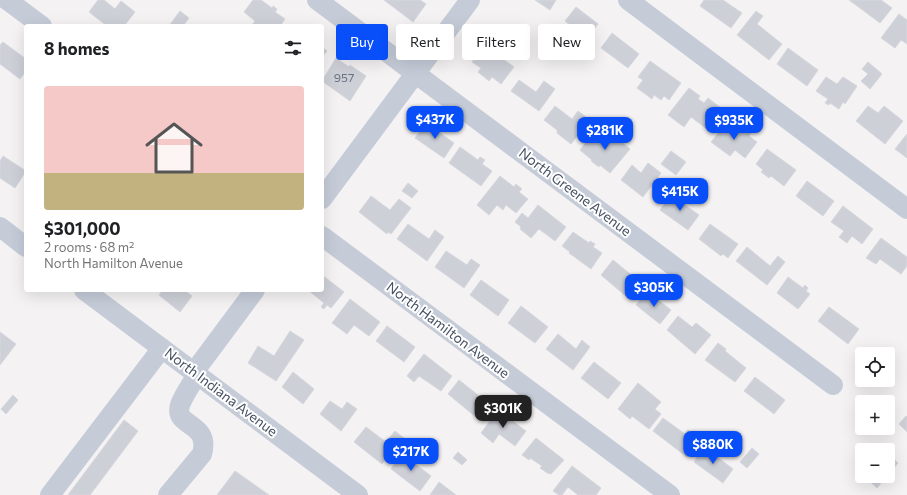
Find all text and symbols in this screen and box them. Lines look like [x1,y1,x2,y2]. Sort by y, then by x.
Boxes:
chip: Buy [336,24,388,60]
chip: Rent [396,24,454,60]
chip: Filters [462,24,530,60]
chip: New [538,24,595,60]
icon: filters [282,37,304,59]
text: 8 homes [44,38,109,59]
house number: 957 [334,70,354,84]
pin: $437K [407,106,463,140]
pin: $935K [706,107,762,141]
text: $437K [415,111,455,127]
icon: home [138,112,210,184]
text: $935K [714,112,754,128]
pin: $281K [577,117,633,151]
text: $281K [586,122,624,138]
street label: North Greene Avenue [516,144,635,239]
pin: $415K [652,178,708,212]
text: $415K [661,183,699,199]
text: $301,000 [44,218,121,239]
text: 2 rooms · 68 m² [44,239,134,255]
text: North Hamilton Avenue [44,255,183,271]
pin: $305K [626,274,682,308]
street label: North Hamilton Avenue [383,278,513,381]
text: $305K [634,279,674,295]
street label: North Indiana Avenue [162,344,281,439]
map controls [855,347,895,483]
button: locate [855,347,895,387]
pin: $301K [475,395,531,429]
button: + [855,395,895,435]
text: $301K [484,400,522,416]
pin: $880K [685,431,741,465]
text: $880K [692,436,734,452]
pin: $217K [383,438,439,472]
text: $217K [393,443,429,459]
button: − [855,443,895,483]

